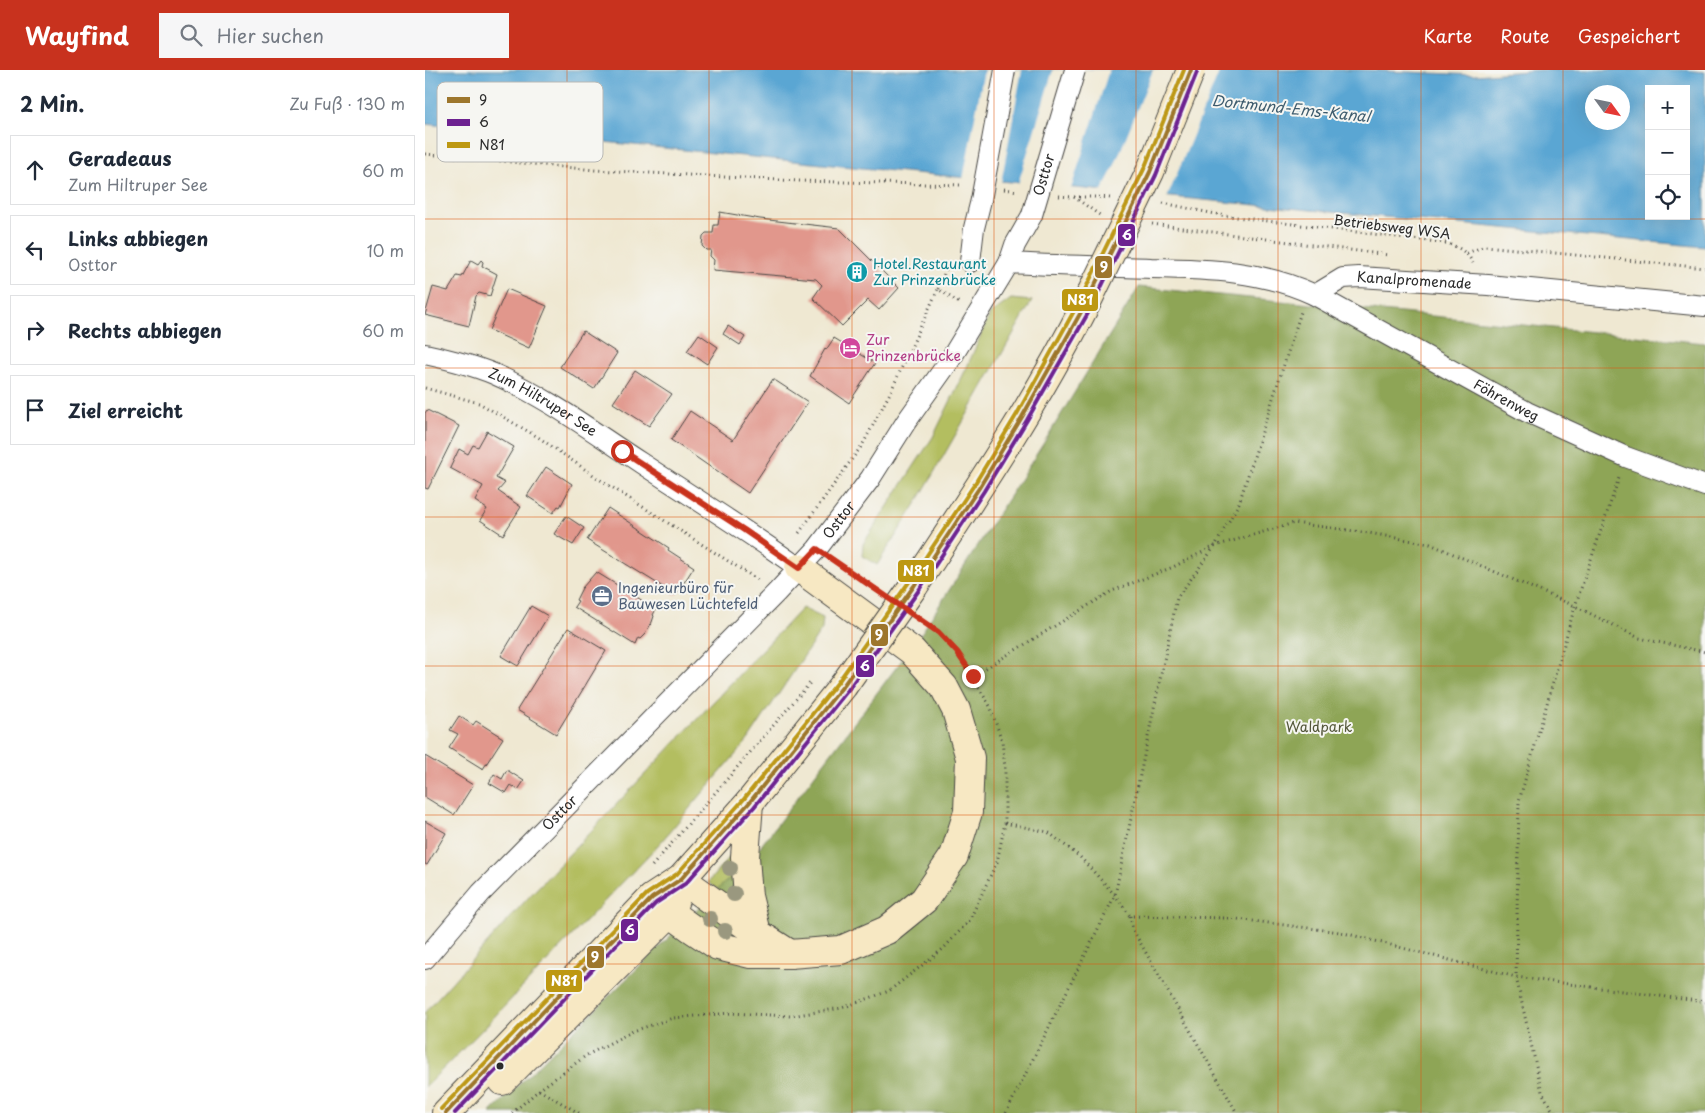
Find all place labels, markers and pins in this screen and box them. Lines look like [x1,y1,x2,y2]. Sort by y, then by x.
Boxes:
place label: Hotel.Restaurant Zur Prinzenbrücke [873,253,996,290]
building icon: Hotel.Restaurant Zur Prinzenbrücke [845,260,869,284]
place label: Zur Prinzenbrücke [866,329,961,366]
hotel icon: Zur Prinzenbrücke [838,336,862,360]
place label: Ingenieurbüro für Bauwesen Lüchtefeld [618,577,758,614]
office icon: Ingenieurbüro für Bauwesen Lüchtefeld [590,584,614,608]
unlabelled marker [495,1061,505,1071]

